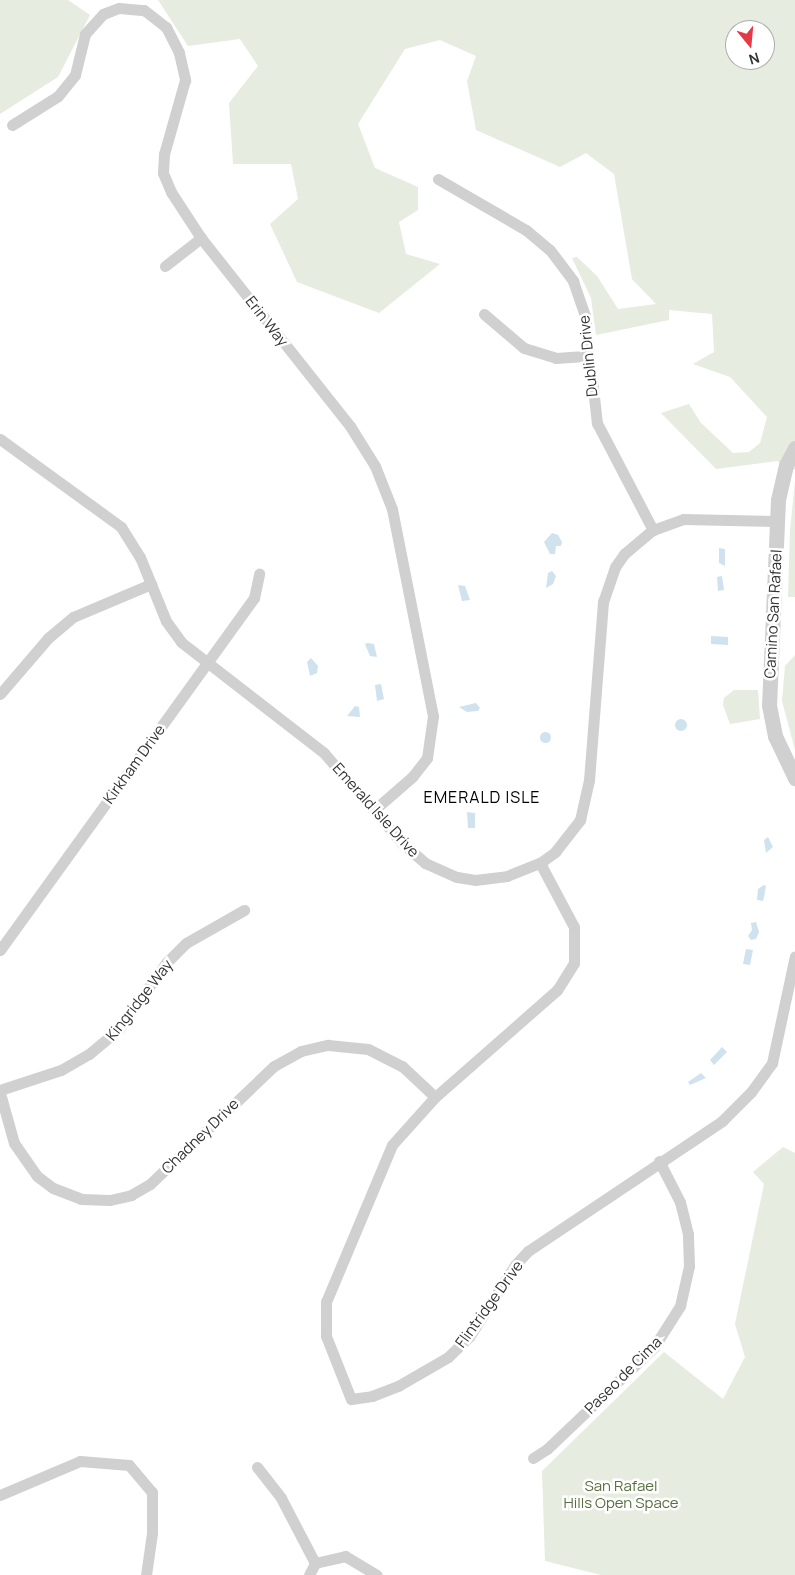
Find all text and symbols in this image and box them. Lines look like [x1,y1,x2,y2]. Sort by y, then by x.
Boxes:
north arrow [725,20,775,70]
text: N [747,48,762,69]
street label: Erin Way [242,292,292,350]
street label: Dublin Drive [575,314,601,398]
street label: Camino San Rafael [761,549,785,679]
street label: Kirkham Drive [99,721,169,807]
street label: Emerald Isle Drive [329,759,423,861]
district label: EMERALD ISLE [422,787,542,807]
street label: Kingridge Way [102,956,176,1044]
street label: Chadney Drive [158,1095,242,1177]
street label: Flintridge Drive [451,1257,527,1351]
street label: Paseo de Cima [581,1333,665,1417]
park label: San Rafael Hills Open Space [563,1476,679,1511]

